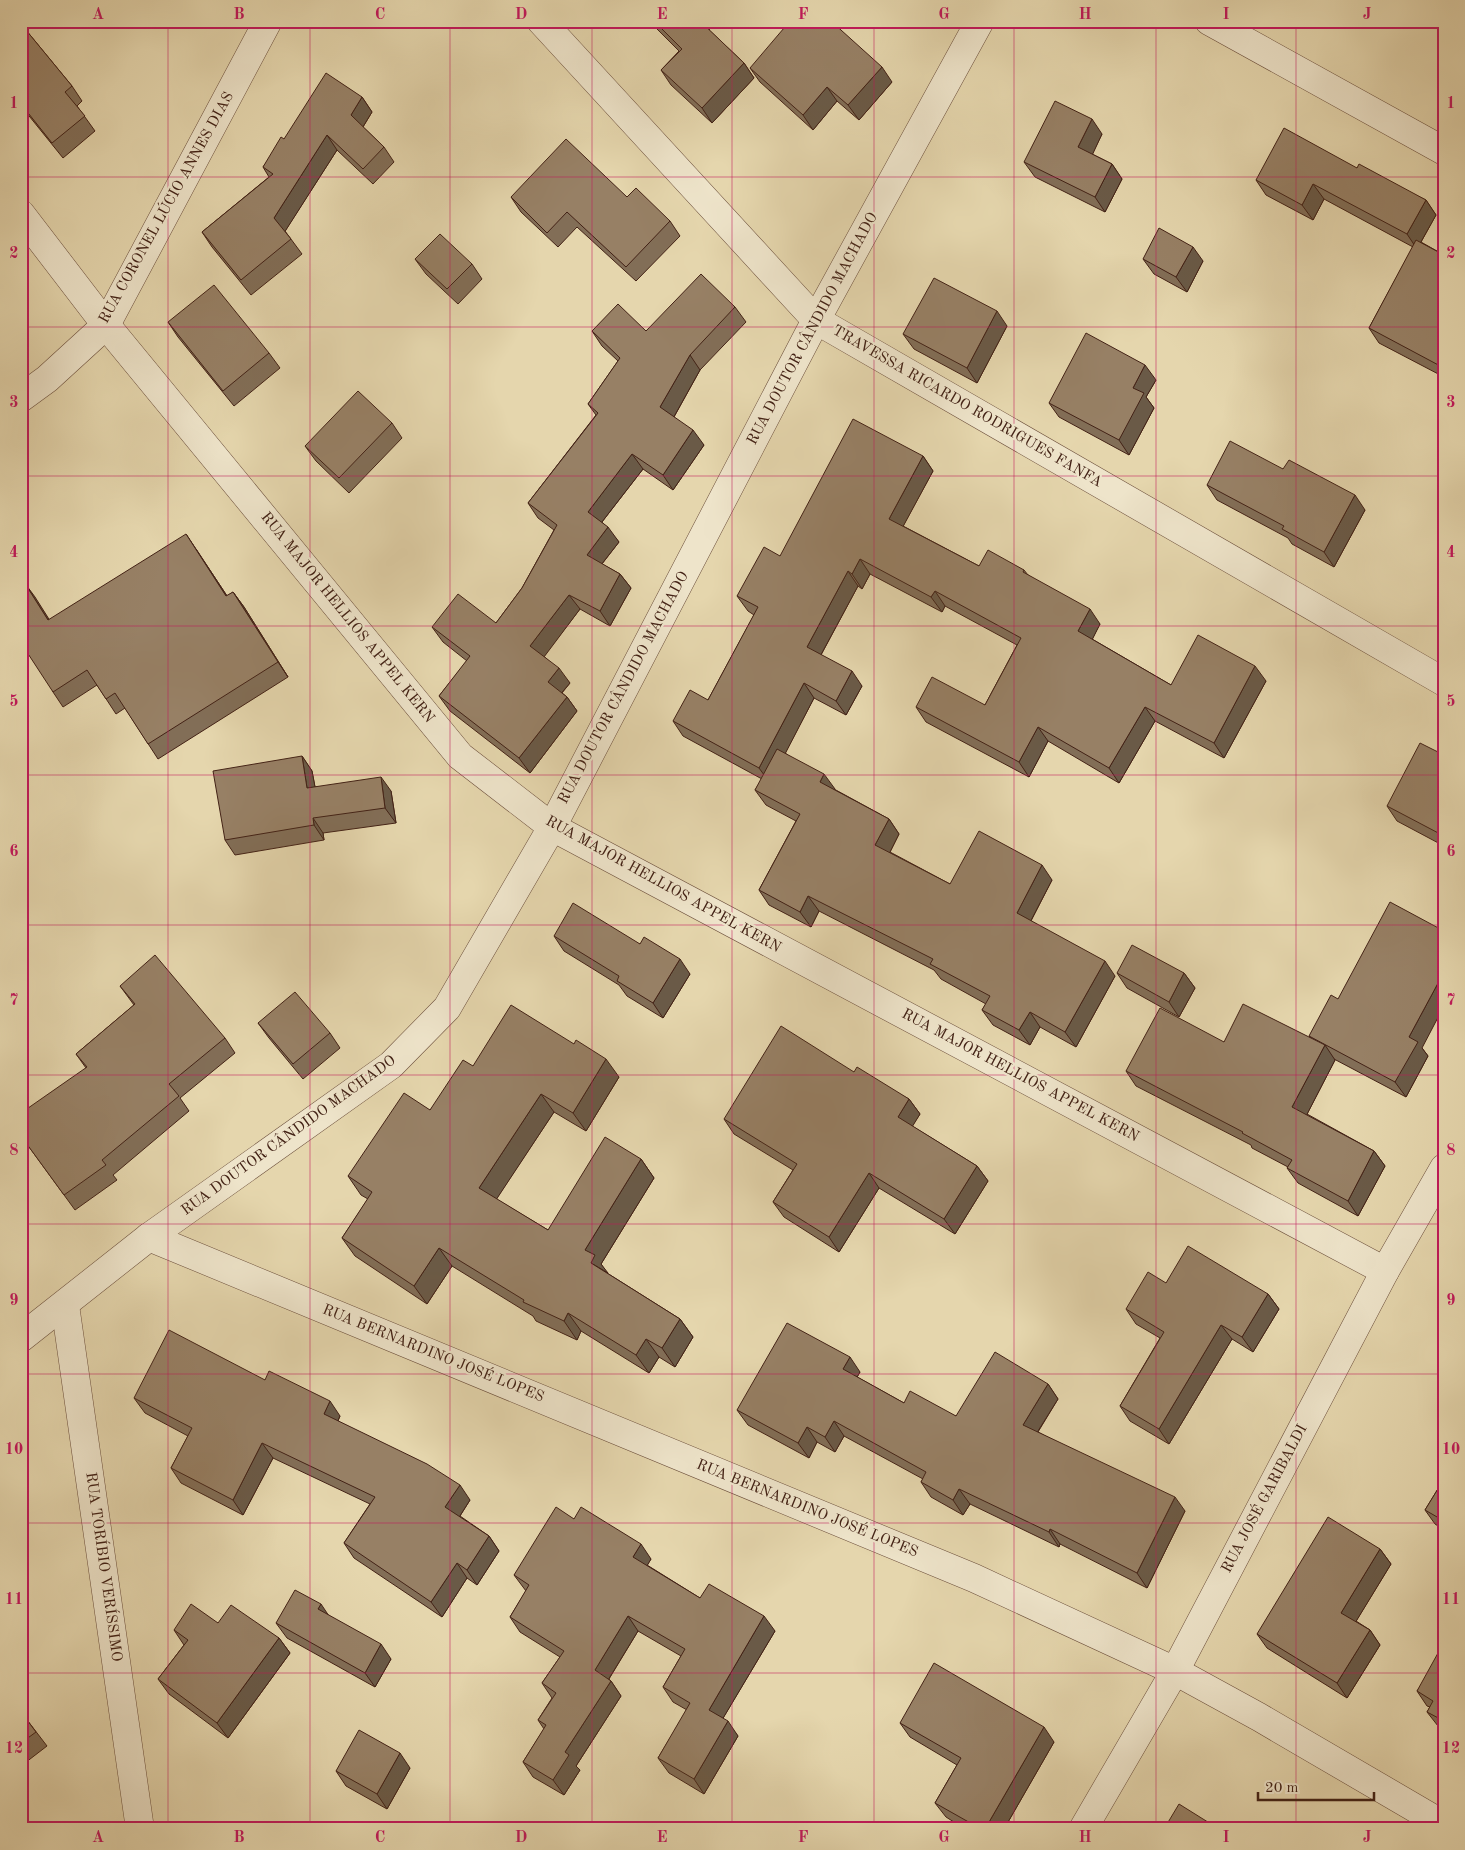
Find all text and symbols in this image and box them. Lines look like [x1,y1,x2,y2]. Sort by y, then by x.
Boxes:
text: A [92,7,104,23]
text: B [233,7,245,23]
text: C [375,7,385,23]
text: D [515,7,527,23]
text: E [656,7,668,23]
text: F [798,7,809,23]
text: G [938,7,950,23]
text: H [1078,7,1092,23]
text: I [1222,7,1230,23]
text: J [1363,7,1372,23]
street label: RUA CORONEL LÚCIO ANNES DIAS [93,88,237,326]
text: 1 [9,96,19,112]
text: 1 [1446,96,1456,112]
street label: RUA DOUTOR CÂNDIDO MACHADO [742,209,881,448]
text: 2 [9,246,19,262]
text: 2 [1446,246,1456,262]
street label: TRAVESSA RICARDO RODRIGUES FANFA [830,323,1105,491]
text: 3 [9,395,19,411]
text: 3 [1446,395,1456,411]
street label: RUA MAJOR HELLIOS APPEL KERN [257,510,437,727]
text: 4 [9,545,19,561]
text: 4 [1446,545,1456,561]
street label: RUA DOUTOR CÂNDIDO MACHADO [553,568,692,807]
text: 5 [9,694,19,710]
text: 5 [1446,694,1456,710]
street label: RUA MAJOR HELLIOS APPEL KERN [543,814,783,956]
text: 6 [9,844,19,860]
text: 6 [1446,844,1456,860]
text: 7 [9,993,19,1009]
text: 7 [1446,993,1456,1009]
street label: RUA MAJOR HELLIOS APPEL KERN [899,1007,1141,1145]
street label: RUA DOUTOR CÂNDIDO MACHADO [177,1051,399,1219]
text: 8 [9,1143,19,1159]
text: 8 [1446,1143,1456,1159]
text: 9 [9,1293,19,1309]
text: 9 [1446,1293,1456,1309]
street label: RUA BERNARDINO JOSÉ LOPES [320,1300,547,1405]
street label: RUA JOSÉ GARIBALDI [1217,1421,1311,1576]
text: 10 [5,1442,23,1458]
text: 10 [1442,1442,1460,1458]
street label: RUA BERNARDINO JOSÉ LOPES [694,1455,921,1560]
street label: RUA TORÍBIO VERÍSSIMO [82,1471,127,1663]
text: 11 [5,1592,23,1608]
text: 11 [1442,1592,1460,1608]
text: 12 [5,1741,23,1757]
text: 12 [1442,1741,1460,1757]
scale bar [1258,1770,1374,1802]
text: 20 m [1265,1781,1299,1796]
text: A [92,1830,104,1846]
text: B [233,1830,245,1846]
text: C [375,1830,385,1846]
text: D [515,1830,527,1846]
text: E [656,1830,668,1846]
text: F [798,1830,809,1846]
text: G [938,1830,950,1846]
text: H [1078,1830,1092,1846]
text: I [1222,1830,1230,1846]
text: J [1363,1830,1372,1846]

